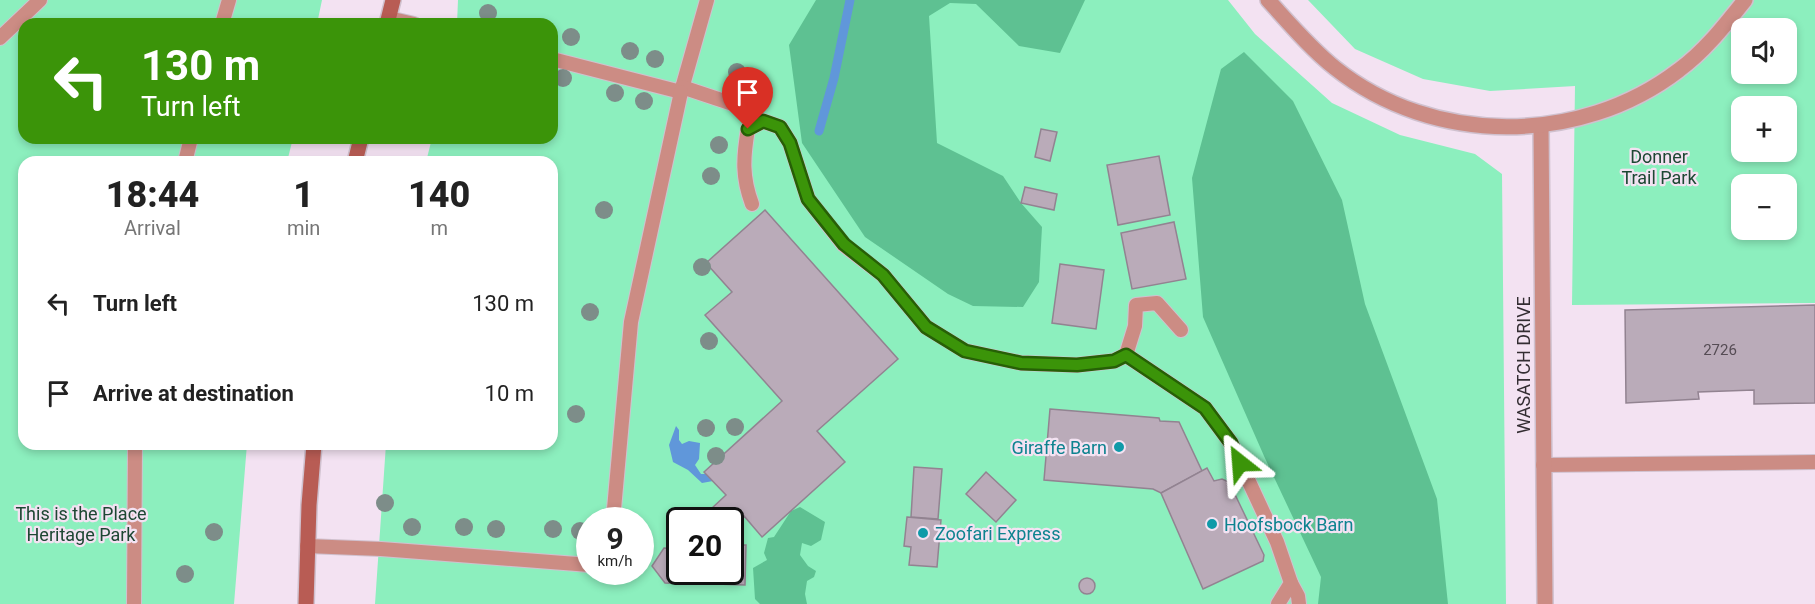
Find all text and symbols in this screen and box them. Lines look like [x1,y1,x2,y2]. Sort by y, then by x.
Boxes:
map controls [1731,18,1797,240]
button: sound [1731,18,1797,84]
text: 130 m [141,41,260,90]
icon: left [42,42,120,120]
pin [722,67,773,129]
icon: arrive [731,76,764,109]
text: Turn left [141,91,241,123]
button: + [1731,96,1797,162]
park label: Donner Trail Park [1621,146,1697,188]
text: 18:44 [106,174,199,216]
text: 1 [293,174,314,216]
text: 140 [408,174,470,216]
button: − [1731,174,1797,240]
text: Arrival [124,216,181,240]
text: min [287,216,320,240]
text: m [430,216,448,240]
icon: left [42,287,75,320]
text: Turn left [93,291,177,316]
text: 130 m [472,291,534,316]
street label: WASATCH DRIVE [1513,296,1534,434]
house number: 2726 [1703,341,1737,359]
icon: arrive [42,377,75,410]
text: Arrive at destination [93,381,294,406]
text: 10 m [485,381,534,406]
position arrow [1208,431,1272,495]
place label: Giraffe Barn [1011,437,1107,458]
marker: Giraffe Barn [1112,440,1126,454]
park label: This is the Place Heritage Park [15,503,147,545]
speed limit sign: 20 [666,507,744,585]
place label: Hoofsbock Barn [1224,514,1353,535]
marker: Hoofsbock Barn [1205,517,1219,531]
text: 9 [606,521,624,556]
place label: Zoofari Express [935,523,1060,544]
marker: Zoofari Express [916,526,930,540]
text: km/h [597,552,633,570]

